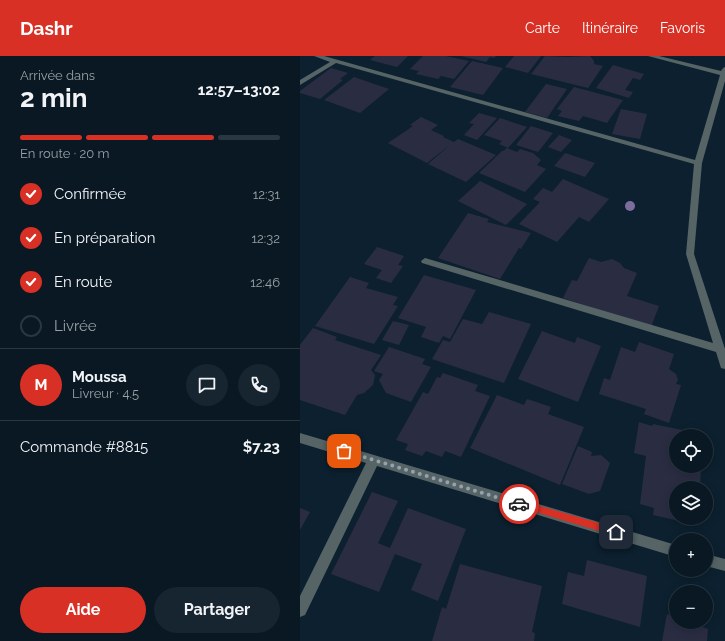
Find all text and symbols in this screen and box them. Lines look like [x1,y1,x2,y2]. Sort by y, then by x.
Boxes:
text: Dashr [20,17,73,39]
text: Carte [525,20,560,36]
text: Itinéraire [582,20,638,36]
text: Favoris [660,20,705,36]
text: Arrivée dans [20,68,95,83]
text: 12:57–13:02 [198,81,280,99]
text: 2 min [20,83,87,113]
text: En route · 20 m [20,146,110,161]
icon: check [20,183,42,205]
text: Confirmée [54,185,126,203]
text: 12:31 [253,187,280,202]
icon: check [20,227,42,249]
text: En préparation [54,229,155,247]
text: 12:32 [252,231,280,246]
icon: check [20,271,42,293]
text: En route [54,273,112,291]
text: 12:46 [250,275,280,290]
text: Livrée [54,317,97,335]
button: chat [186,364,228,406]
button: phone [238,364,280,406]
text: Moussa [72,368,127,386]
text: M [35,376,47,394]
text: Livreur · 4.5 [72,386,139,401]
map controls [669,429,713,629]
button: locate [669,429,713,473]
pin [327,434,361,468]
text: Commande #8815 [20,438,148,456]
text: $7.23 [243,438,280,456]
icon: bag [333,440,355,462]
button: layers [669,481,713,525]
courier [499,484,539,524]
icon: car [508,493,530,515]
pin [599,515,633,549]
icon: home [605,521,627,543]
button: + [669,533,713,577]
button: − [669,585,713,629]
button: Aide [20,587,146,633]
button: Partager [154,587,280,633]

